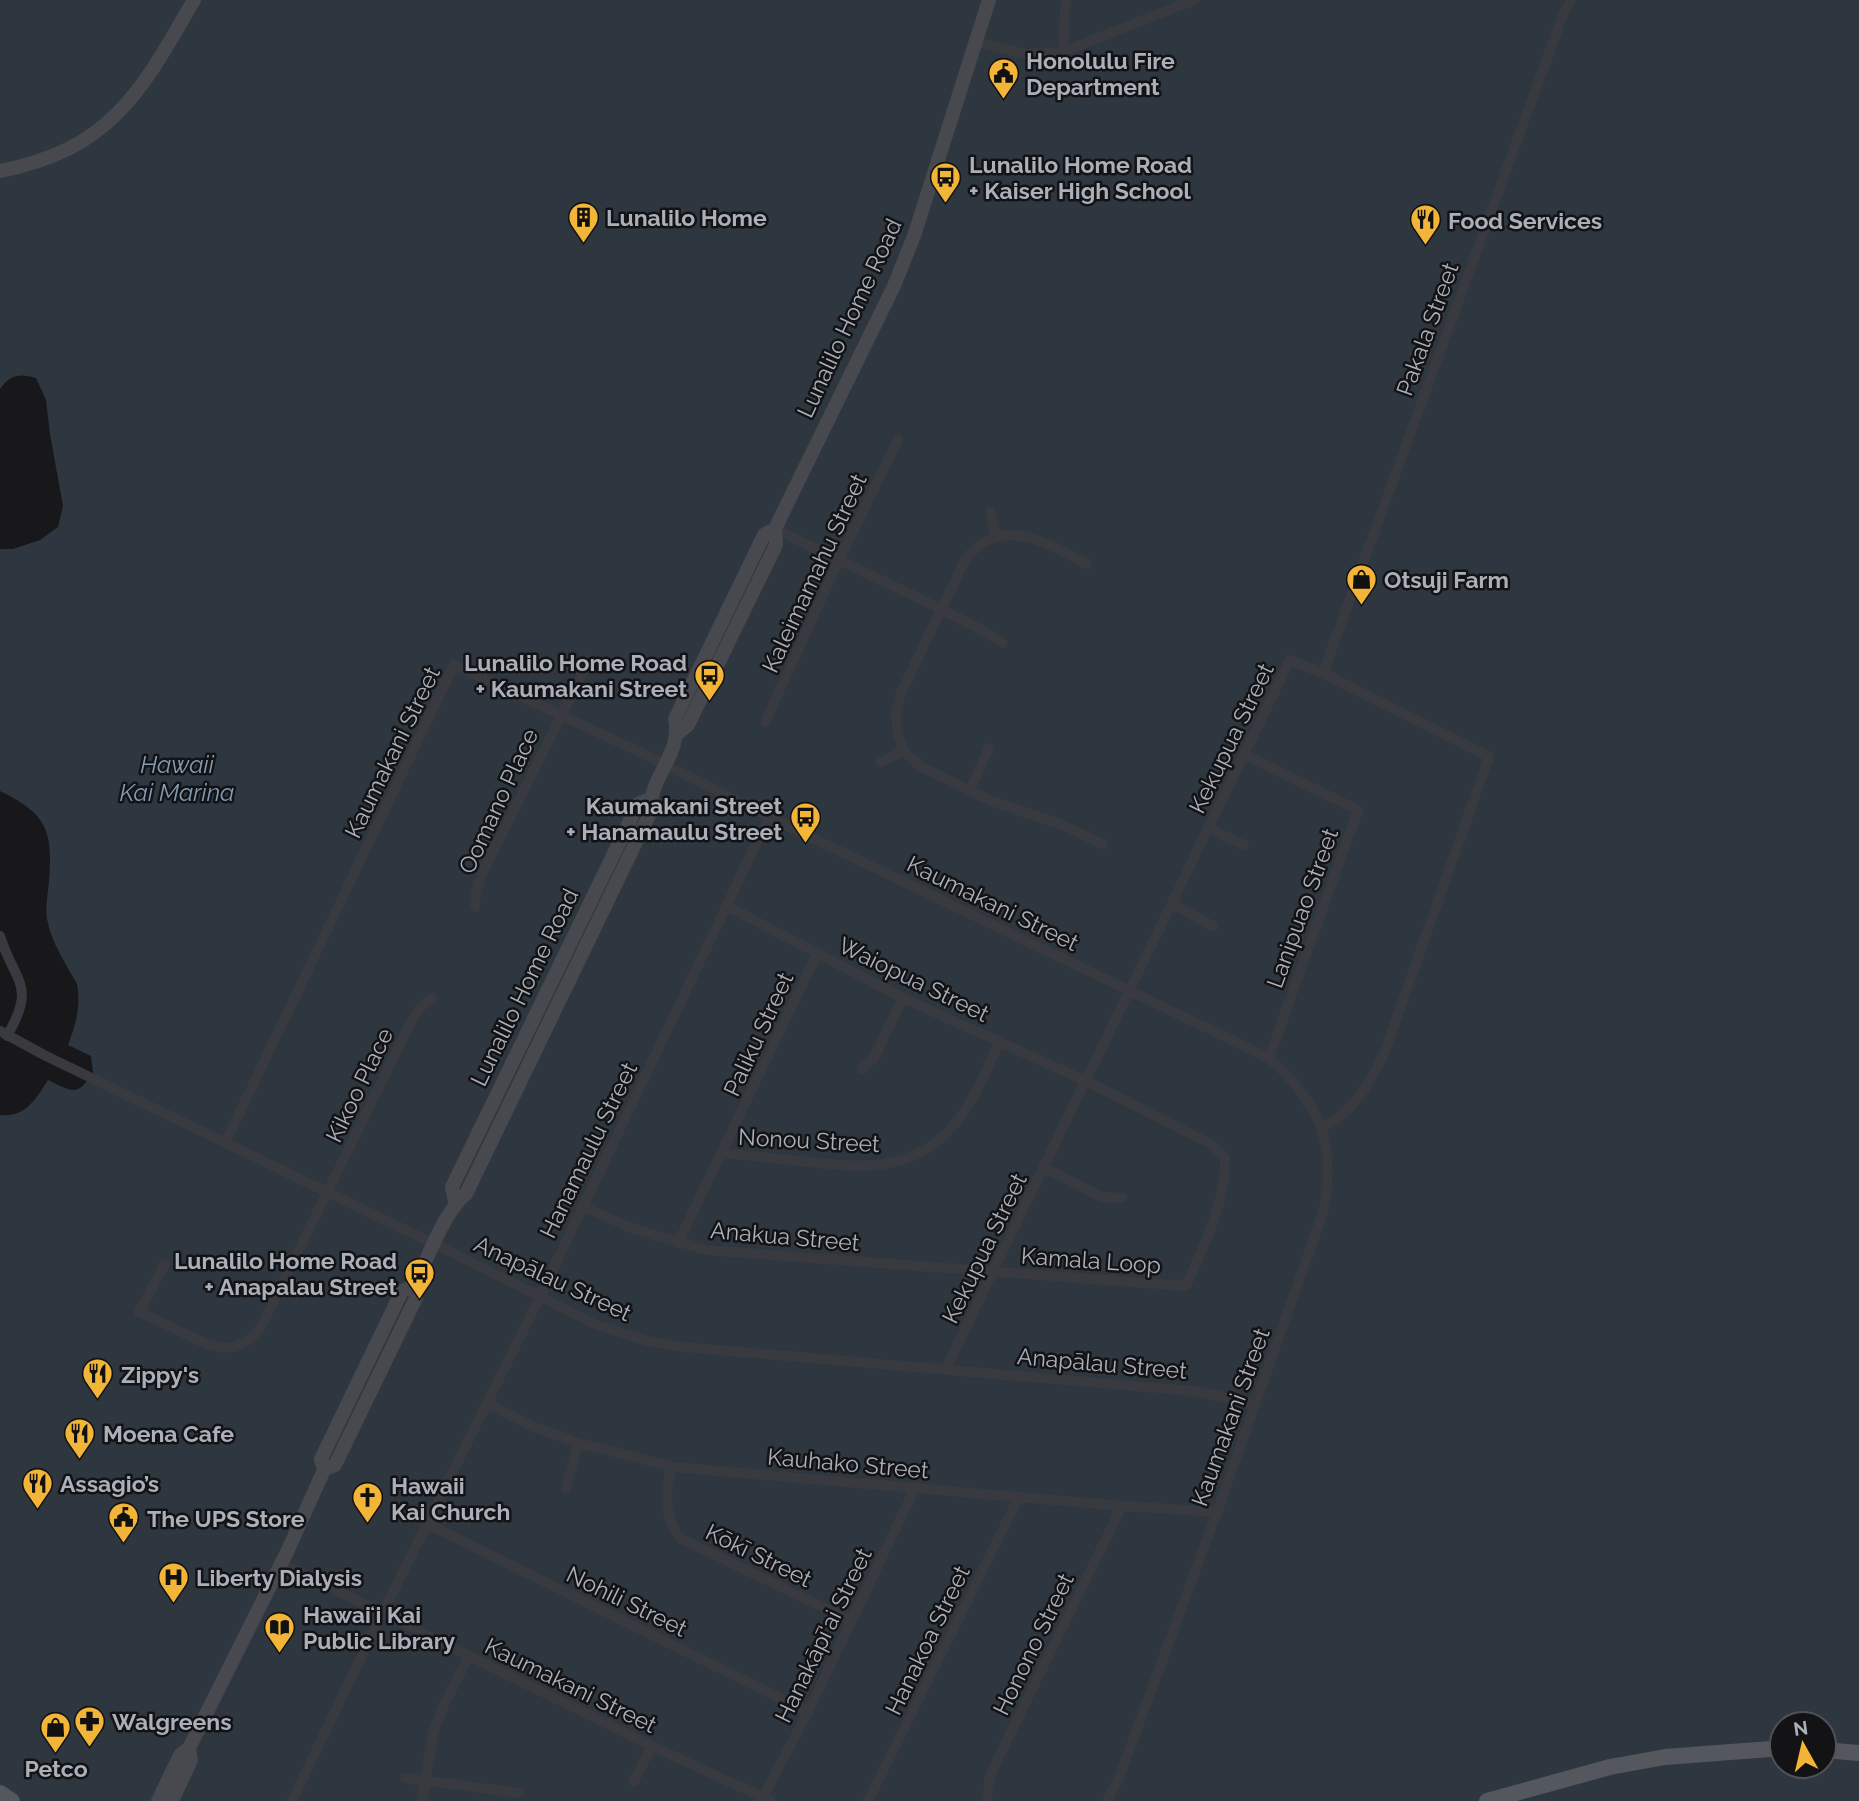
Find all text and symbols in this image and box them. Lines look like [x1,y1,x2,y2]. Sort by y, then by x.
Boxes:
place label: Honolulu Fire Department [1026,47,1175,100]
public building icon: Honolulu Fire Department [986,56,1020,100]
place label: Lunalilo Home Road + Kaiser High School [969,151,1192,204]
bus stop icon: Lunalilo Home Road + Kaiser High School [929,160,963,204]
building icon: Lunalilo Home [566,200,600,244]
restaurant icon: Food Services [1408,203,1442,247]
place label: Lunalilo Home [606,204,767,231]
place label: Food Services [1448,207,1602,234]
street label: Lunalilo Home Road [791,214,907,422]
street label: Pakala Street [1390,258,1464,399]
street label: Kaleimamahu Street [756,469,872,677]
shop icon: Otsuji Farm [1344,562,1378,606]
place label: Otsuji Farm [1384,566,1509,593]
place label: Lunalilo Home Road + Kaumakani Street [464,649,687,702]
bus stop icon: Lunalilo Home Road + Kaumakani Street [693,658,727,702]
street label: Kekupua Street [1183,658,1279,817]
street label: Kaumakani Street [339,662,445,842]
street label: Oomano Place [453,724,543,878]
water label: Hawaii Kai Marina [120,750,234,807]
place label: Kaumakani Street + Hanamaulu Street [566,792,782,845]
bus stop icon: Kaumakani Street + Hanamaulu Street [788,801,822,845]
street label: Lanipuao Street [1261,824,1344,992]
street label: Kaumakani Street [903,850,1083,956]
street label: Lunalilo Home Road [464,884,584,1090]
street label: Waiopua Street [834,931,994,1027]
street label: Paliku Street [718,968,799,1100]
street label: Kikoo Place [320,1023,398,1147]
street label: Hanamaulu Street [534,1057,642,1242]
street label: Nonou Street [738,1123,881,1157]
street label: Kekupua Street [936,1168,1032,1327]
street label: Anakua Street [709,1216,861,1256]
street label: Anapālau Street [470,1230,636,1326]
street label: Kamala Loop [1020,1242,1162,1278]
place label: Lunalilo Home Road + Anapalau Street [174,1247,397,1300]
bus stop icon: Lunalilo Home Road + Anapalau Street [403,1256,437,1300]
street label: Kaumakani Street [1185,1324,1275,1510]
street label: Anapālau Street [1016,1342,1188,1384]
restaurant icon: Zippy's [81,1357,115,1401]
place label: Zippy's [121,1361,199,1388]
restaurant icon: Moena Cafe [63,1416,97,1460]
place label: Moena Cafe [103,1420,234,1447]
street label: Kauhako Street [766,1442,930,1484]
restaurant icon: Assagio’s [20,1466,54,1510]
place label: Assagio’s [60,1470,159,1497]
place label: Hawaii Kai Church [391,1472,510,1525]
church icon: Hawaii Kai Church [351,1481,385,1525]
public building icon: The UPS Store [107,1501,141,1545]
place label: The UPS Store [147,1505,305,1532]
street label: Kōkī Street [702,1518,817,1592]
street label: Hanakāpī‘ai Street [769,1543,877,1727]
hospital icon: Liberty Dialysis [156,1560,190,1604]
street label: Nohili Street [562,1560,692,1642]
street label: Hanakoa Street [879,1561,975,1719]
place label: Liberty Dialysis [196,1564,362,1591]
street label: Honono Street [987,1568,1079,1719]
place label: Hawaiʻi Kai Public Library [303,1601,456,1654]
library icon: Hawaiʻi Kai Public Library [263,1610,297,1654]
street label: Kaumakani Street [481,1632,661,1738]
pharmacy icon: Walgreens [72,1704,106,1748]
place label: Walgreens [112,1708,232,1735]
shop icon: Petco [39,1710,73,1754]
north arrow [1768,1710,1838,1780]
text: N [1792,1716,1809,1740]
place label: Petco [24,1755,88,1782]

